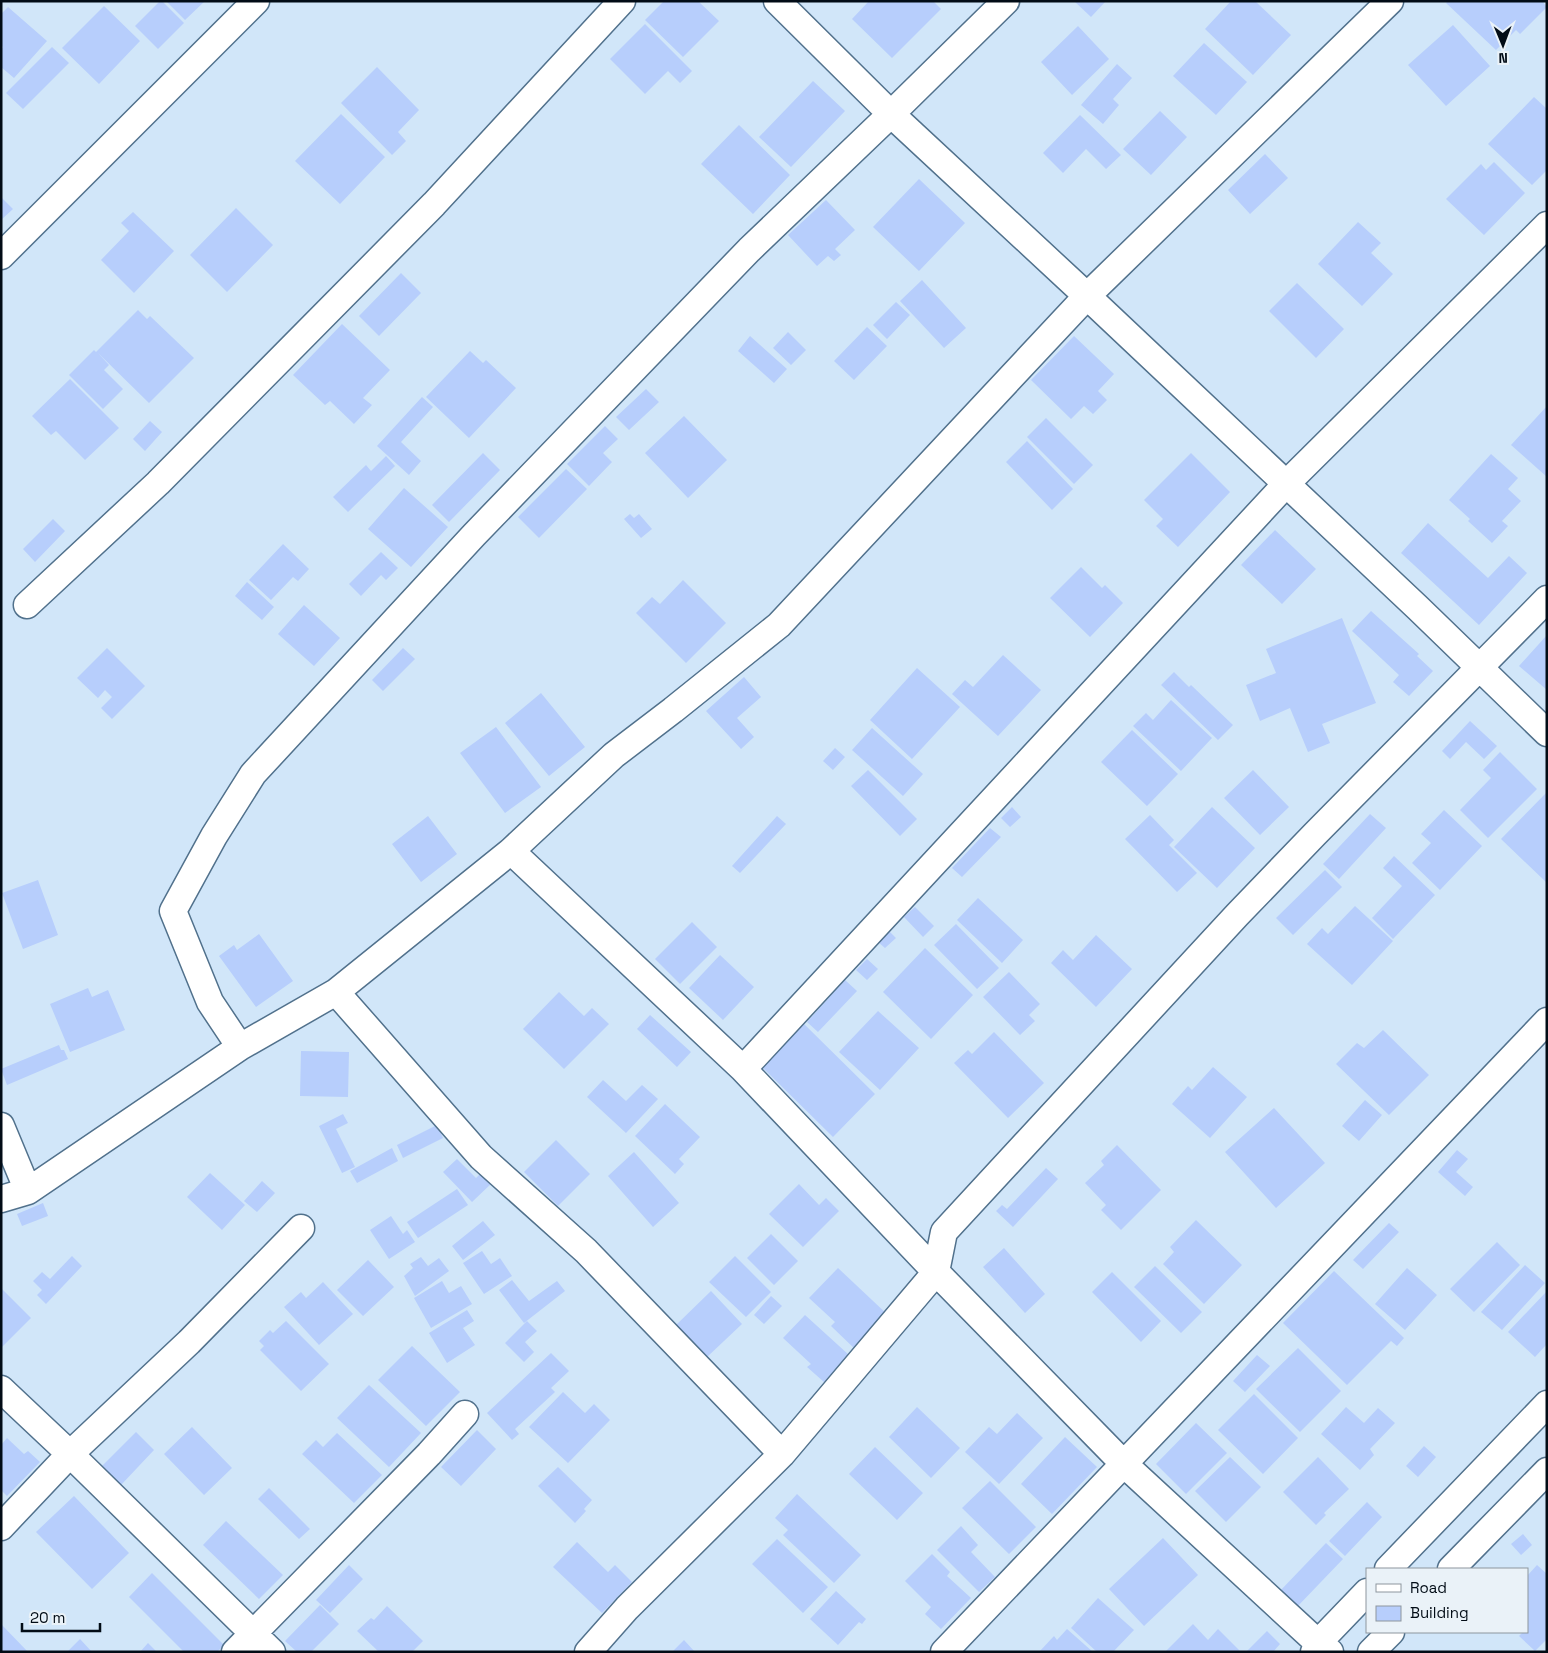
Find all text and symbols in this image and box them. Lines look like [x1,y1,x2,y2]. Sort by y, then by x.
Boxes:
north arrow [1478,20,1528,70]
text: N [1498,49,1508,67]
legend [1366,1568,1528,1633]
text: Road [1410,1578,1447,1597]
scale bar [22,1600,100,1632]
text: Building [1410,1603,1469,1622]
text: 20 m [30,1608,65,1627]

